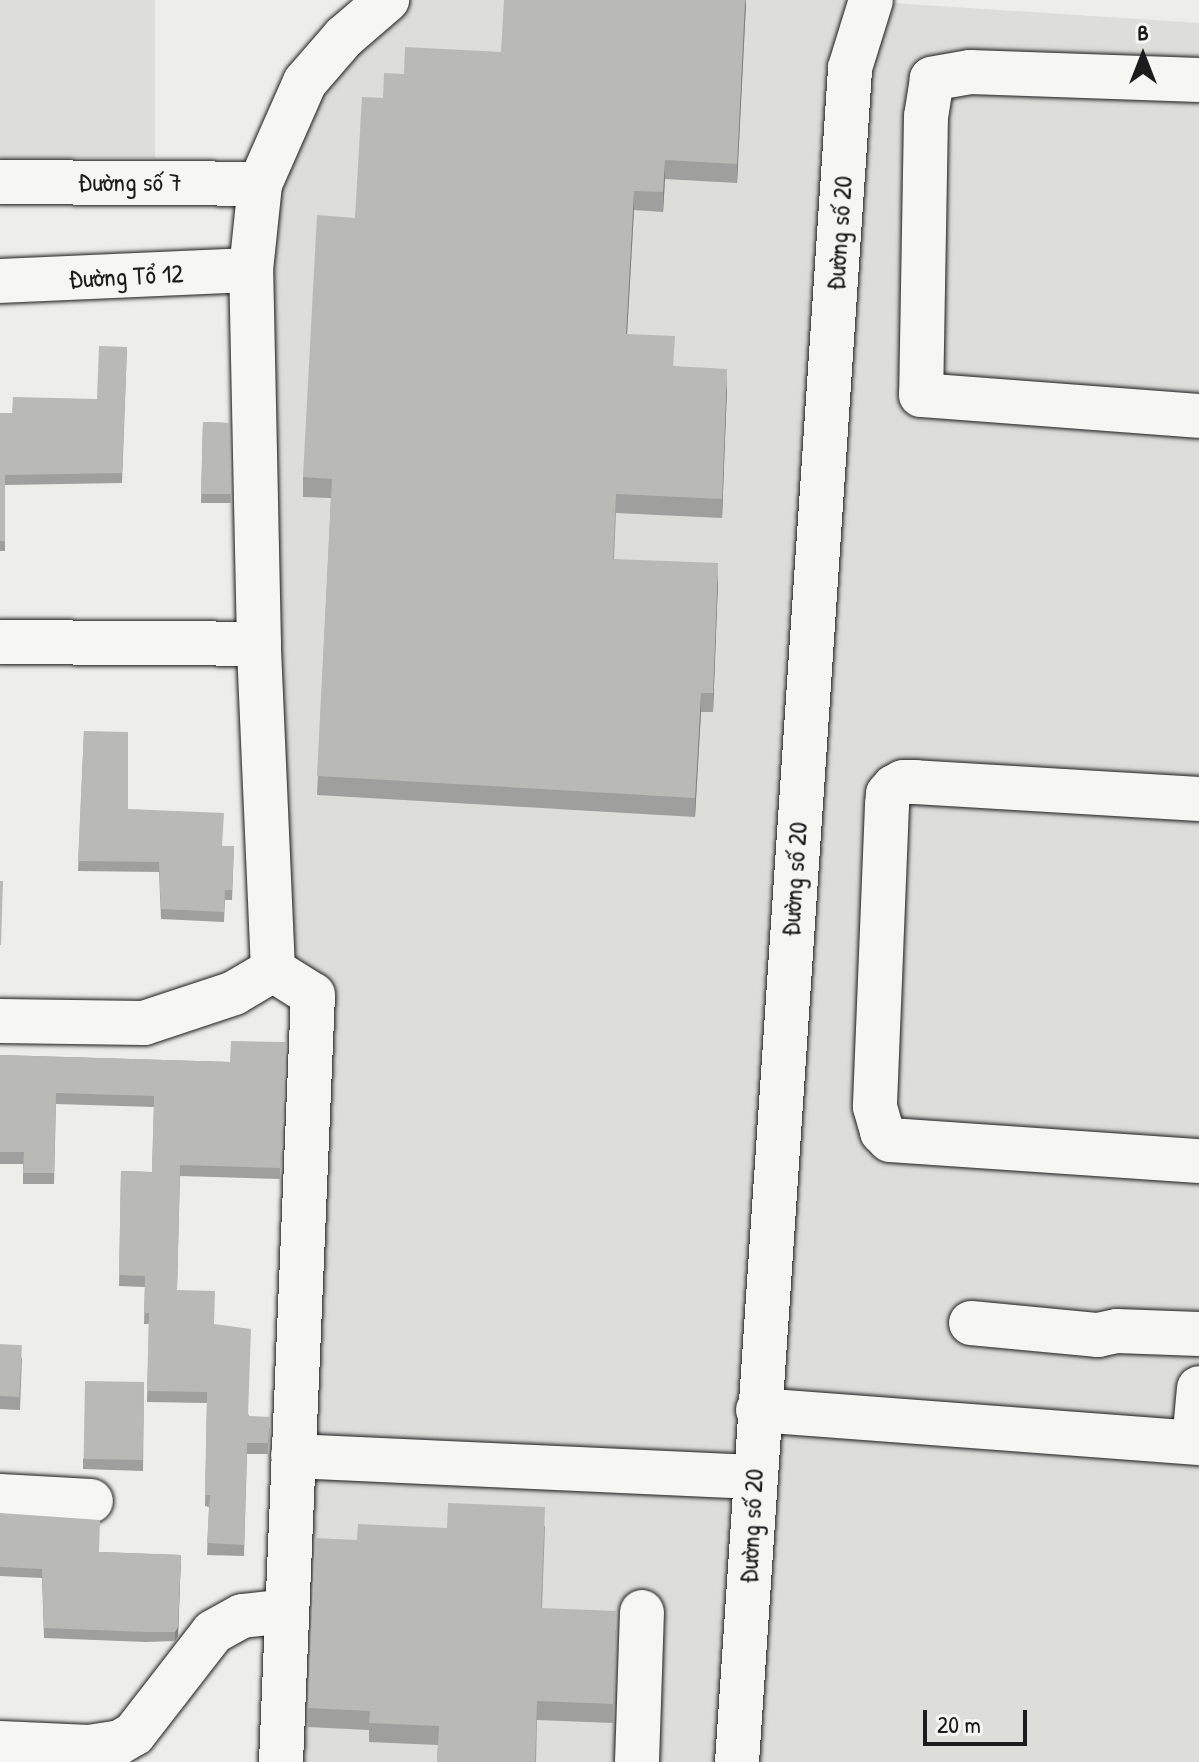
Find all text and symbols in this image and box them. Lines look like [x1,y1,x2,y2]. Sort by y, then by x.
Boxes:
north arrow [1103,16,1183,96]
text: B [1137,17,1149,47]
street label: Đường số 7 [78,166,182,198]
street label: Đường số 20 [819,175,859,291]
street label: Đường Tổ 12 [68,257,184,295]
street label: Đường số 20 [774,821,814,937]
street label: Đường số 20 [732,1468,770,1584]
scale bar [927,1694,1031,1744]
text: 20 m [937,1708,981,1740]

